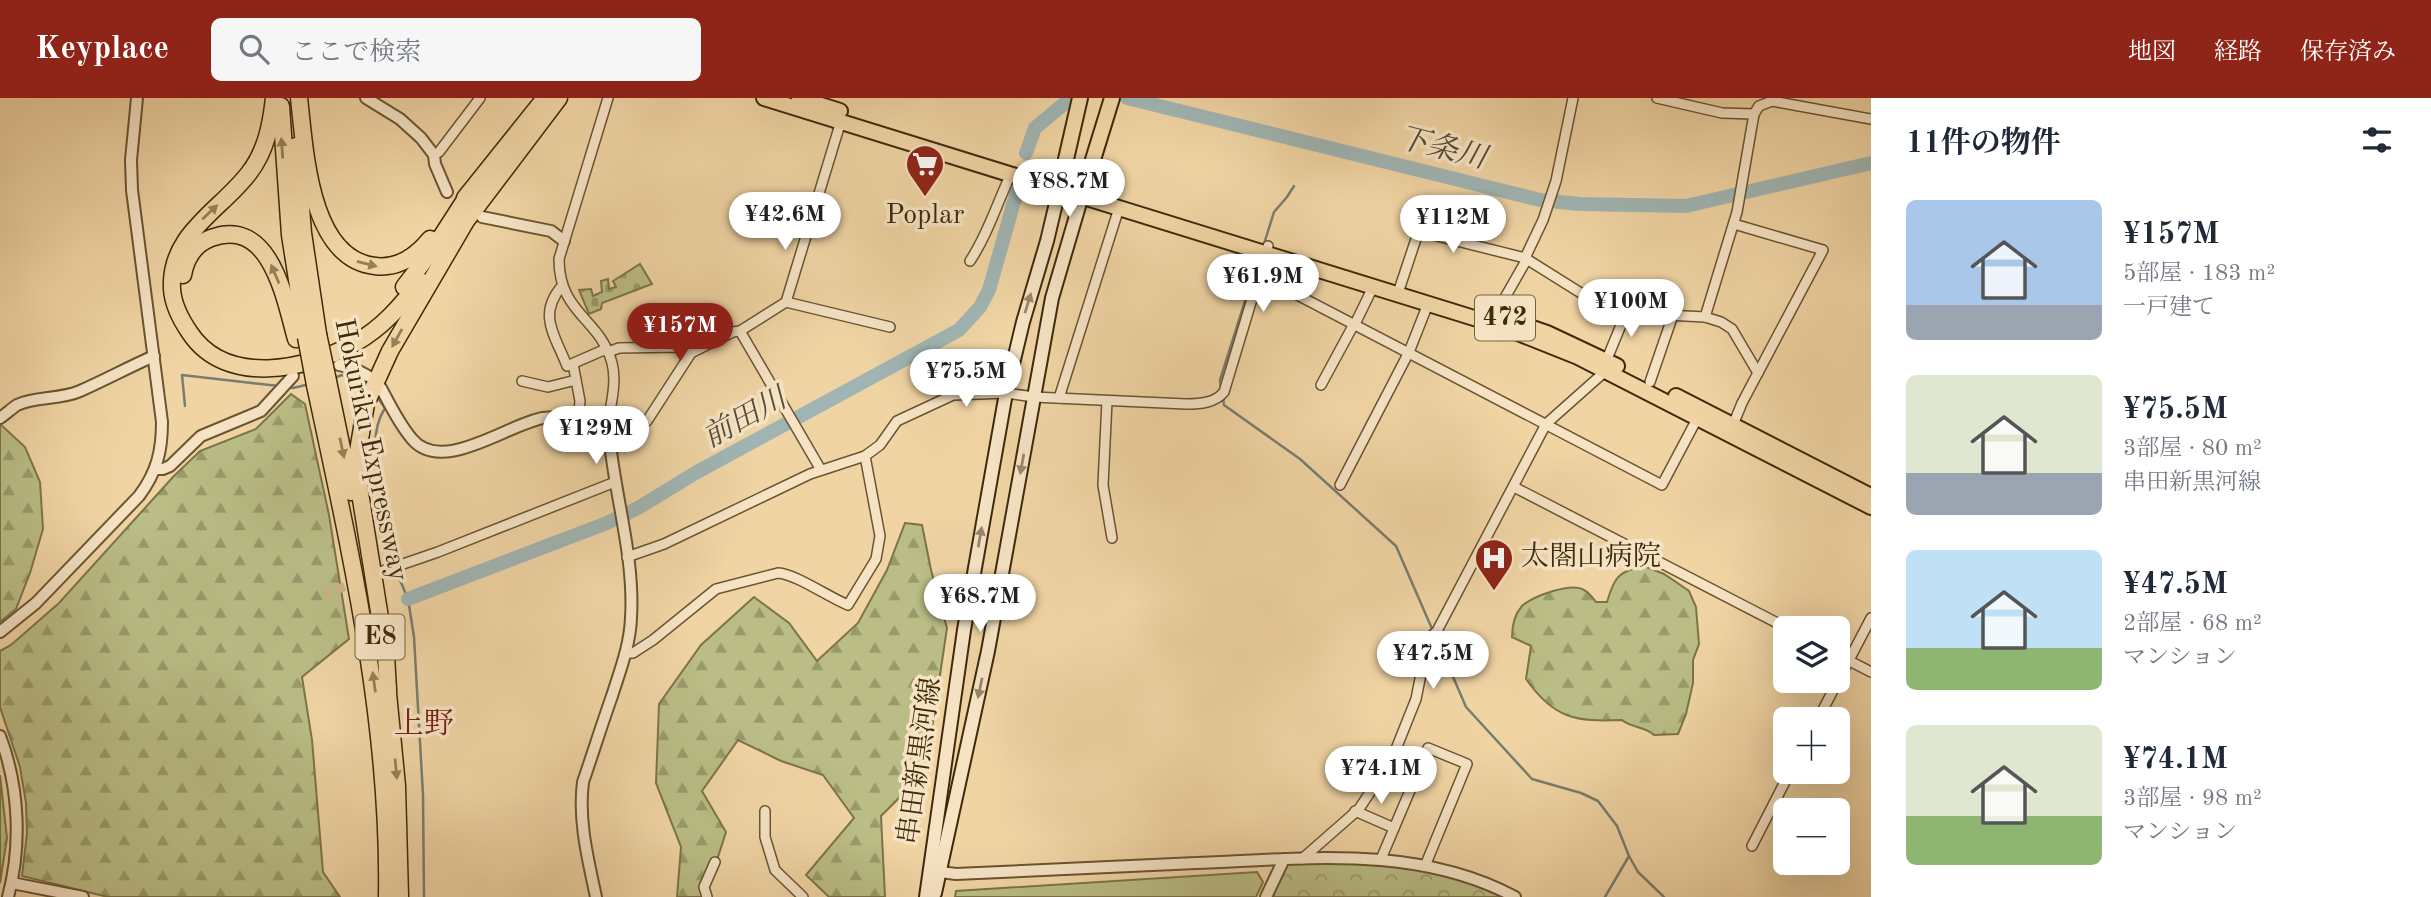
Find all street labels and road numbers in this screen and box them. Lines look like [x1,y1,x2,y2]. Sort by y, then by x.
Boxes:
road number: 472 [1475,295,1535,340]
street label: Hokuriku Expressway [328,316,412,584]
road number: E8 [356,614,404,660]
street label: 串田新黒河線 [892,675,947,846]

